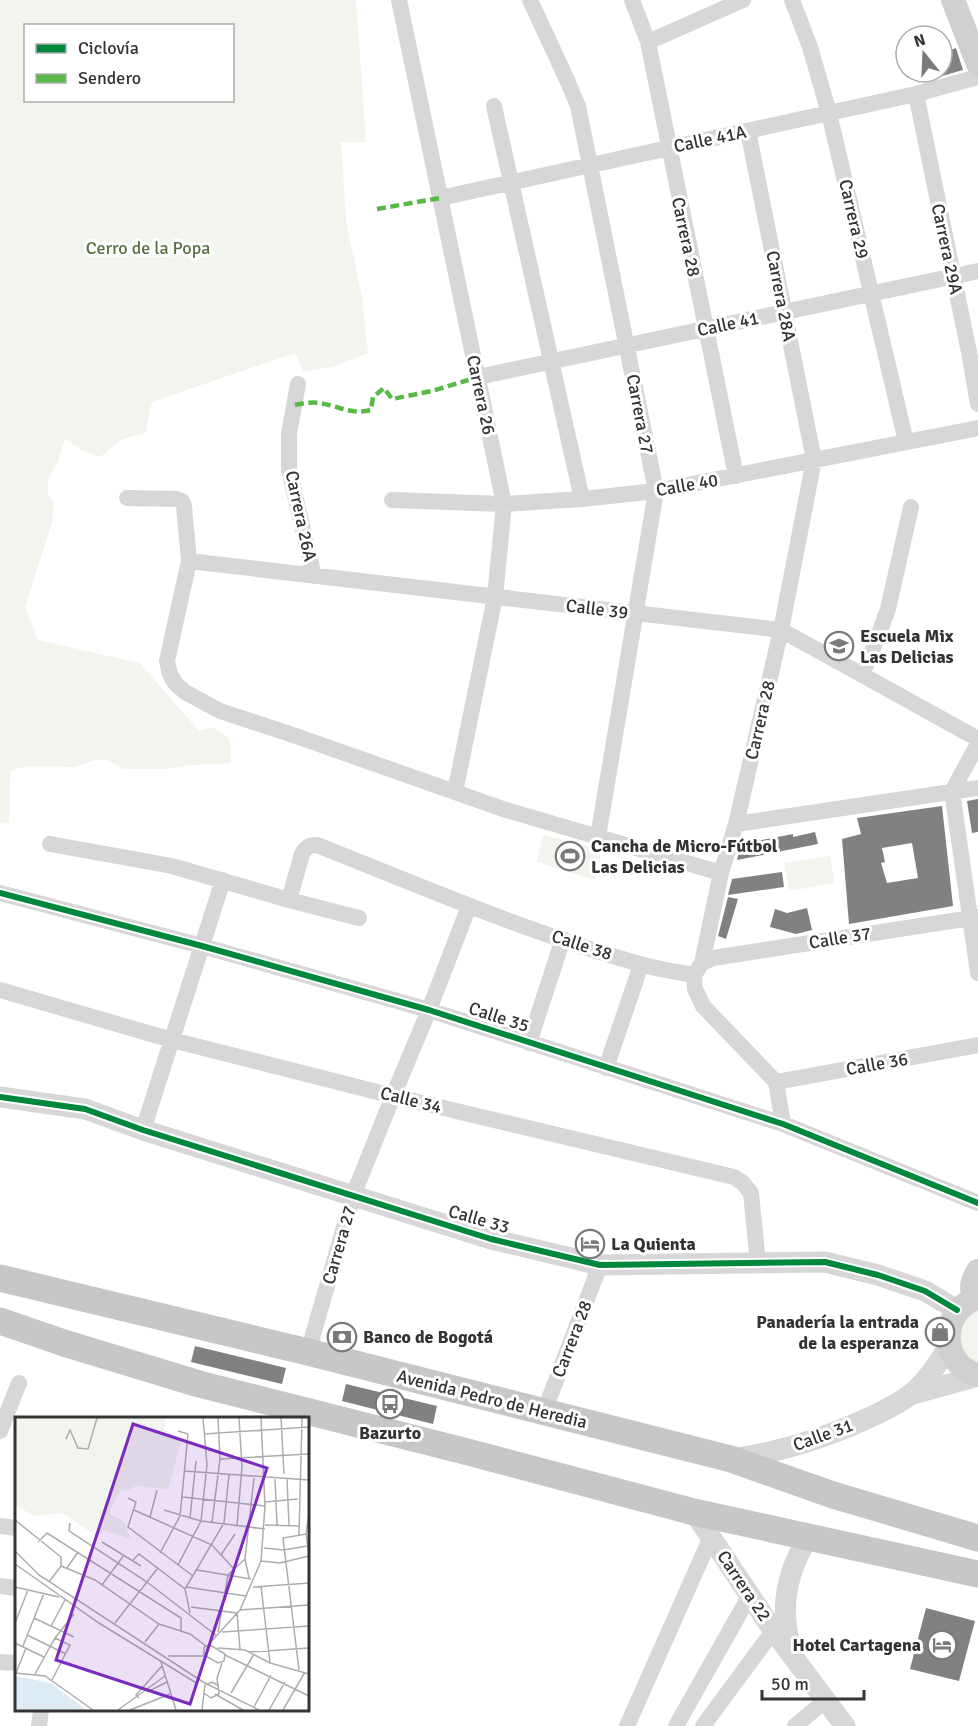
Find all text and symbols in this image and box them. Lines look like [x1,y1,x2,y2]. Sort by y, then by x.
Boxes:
legend [24,24,234,102]
north arrow [894,24,954,84]
text: N [911,29,928,52]
text: Ciclovía [78,37,139,59]
text: Sendero [78,67,141,89]
street label: Calle 41A [672,121,748,157]
street label: Carrera 29 [834,177,874,261]
street label: Carrera 28 [667,195,705,279]
street label: Carrera 29A [927,202,967,296]
park label: Cerro de la Popa [86,237,210,259]
street label: Carrera 28A [761,249,801,343]
street label: Calle 41 [695,307,761,341]
street label: Carrera 26 [462,353,500,437]
street label: Carrera 27 [621,372,659,456]
street label: Carrera 26A [281,469,321,563]
street label: Calle 40 [654,469,720,501]
street label: Calle 39 [565,594,629,624]
place label: Escuela Mix Las Delicias [860,625,954,668]
school or university icon: Escuela Mix Las Delicias [823,630,855,662]
street label: Carrera 28 [740,678,780,762]
place label: Cancha de Micro-Fútbol Las Delicias [591,835,778,878]
sports icon: Cancha de Micro-Fútbol Las Delicias [554,840,586,872]
street label: Calle 37 [807,922,873,954]
street label: Calle 38 [549,925,615,965]
street label: Calle 35 [466,997,532,1037]
street label: Calle 36 [844,1048,910,1080]
street label: Calle 34 [378,1082,444,1118]
street label: Calle 33 [446,1200,512,1238]
street label: Carrera 27 [317,1203,361,1287]
hotel icon: La Quienta [574,1228,606,1260]
place label: La Quienta [611,1233,696,1255]
street label: Carrera 28 [547,1297,597,1381]
place label: Panadería la entrada de la esperanza [756,1311,919,1354]
shop icon: Panadería la entrada de la esperanza [924,1316,956,1348]
bank icon: Banco de Bogotá [326,1321,358,1353]
place label: Banco de Bogotá [363,1326,493,1348]
street label: Avenida Pedro de Heredia [395,1365,589,1433]
bus stop icon: Bazurto [374,1388,406,1420]
street label: Calle 31 [790,1414,856,1456]
inset map [15,1417,309,1711]
place label: Bazurto [359,1422,421,1444]
street label: Carrera 22 [712,1546,776,1626]
hotel icon: Hotel Cartagena [926,1629,958,1661]
place label: Hotel Cartagena [793,1634,921,1656]
scale bar [762,1663,864,1701]
text: 50 m [771,1673,809,1695]

